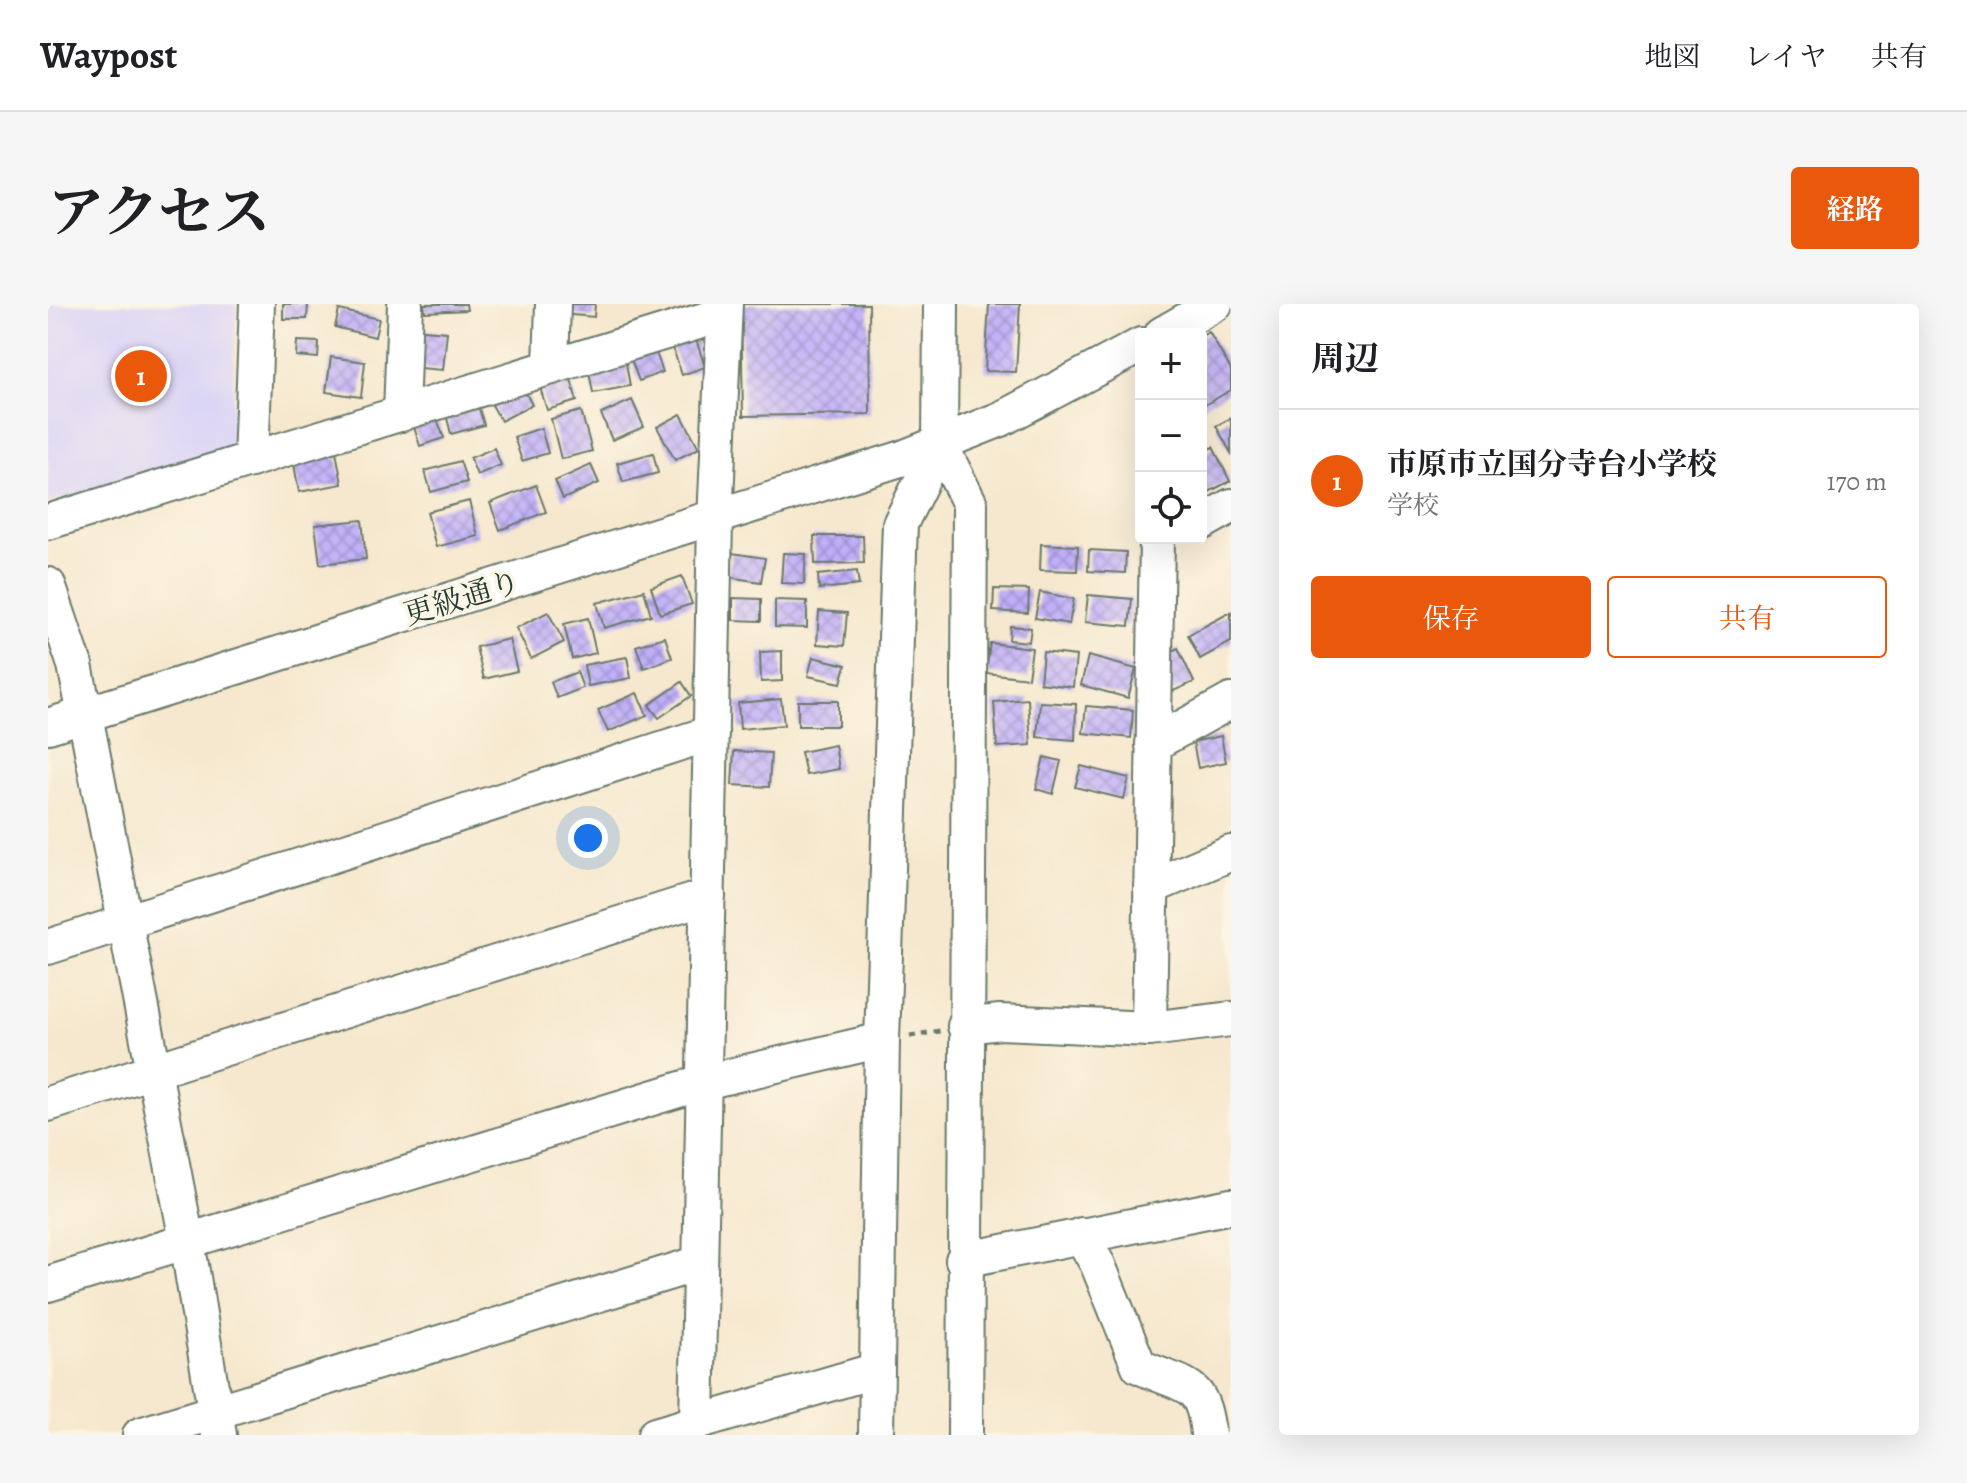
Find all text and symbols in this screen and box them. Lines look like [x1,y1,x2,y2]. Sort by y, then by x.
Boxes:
text: Waypost [40,29,177,81]
text: 地図 [1644,38,1700,76]
text: レイヤ [1744,38,1827,76]
text: 共有 [1871,38,1927,76]
button: 経路 [1791,167,1919,249]
text: アクセス [48,174,270,250]
map controls [1135,328,1207,544]
button: + [1135,328,1207,400]
text: 周辺 [1311,335,1379,382]
pin: 1 [115,346,167,406]
button: − [1135,400,1207,472]
text: 市原市立国分寺台小学校 [1387,444,1717,484]
text: 1 [1332,464,1342,499]
text: 170 m [1827,464,1887,499]
button: locate [1135,472,1207,544]
text: 学校 [1387,488,1439,523]
street label: 更級通り [399,561,525,635]
button: 保存 [1311,576,1591,658]
button: 共有 [1607,576,1887,658]
your location [568,818,608,858]

